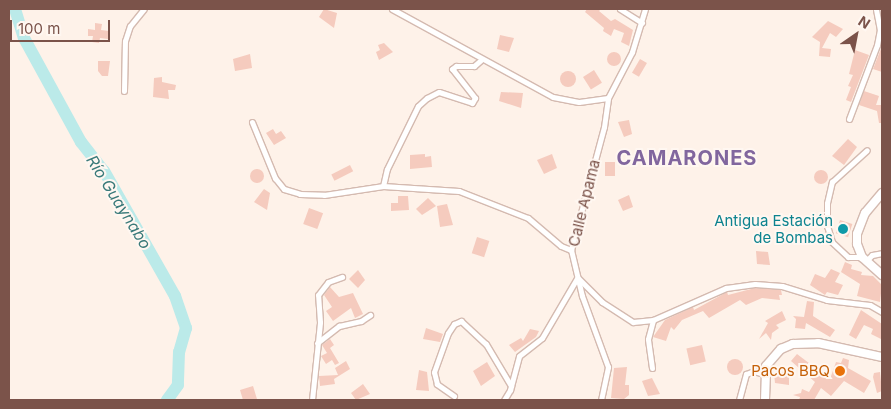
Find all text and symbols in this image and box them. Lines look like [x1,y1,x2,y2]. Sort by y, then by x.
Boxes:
scale bar [12,10,112,42]
north arrow [831,10,881,60]
text: N [855,12,874,32]
text: 100 m [18,19,60,38]
district label: CAMARONES [615,146,759,170]
water label: Río Guaynabo [83,152,155,252]
street label: Calle Apama [564,158,604,248]
place label: Antigua Estación de Bombas [714,211,833,246]
marker: Antigua Estación de Bombas [837,223,849,235]
place label: Pacos BBQ [751,362,830,380]
marker: Pacos BBQ [834,365,846,377]

